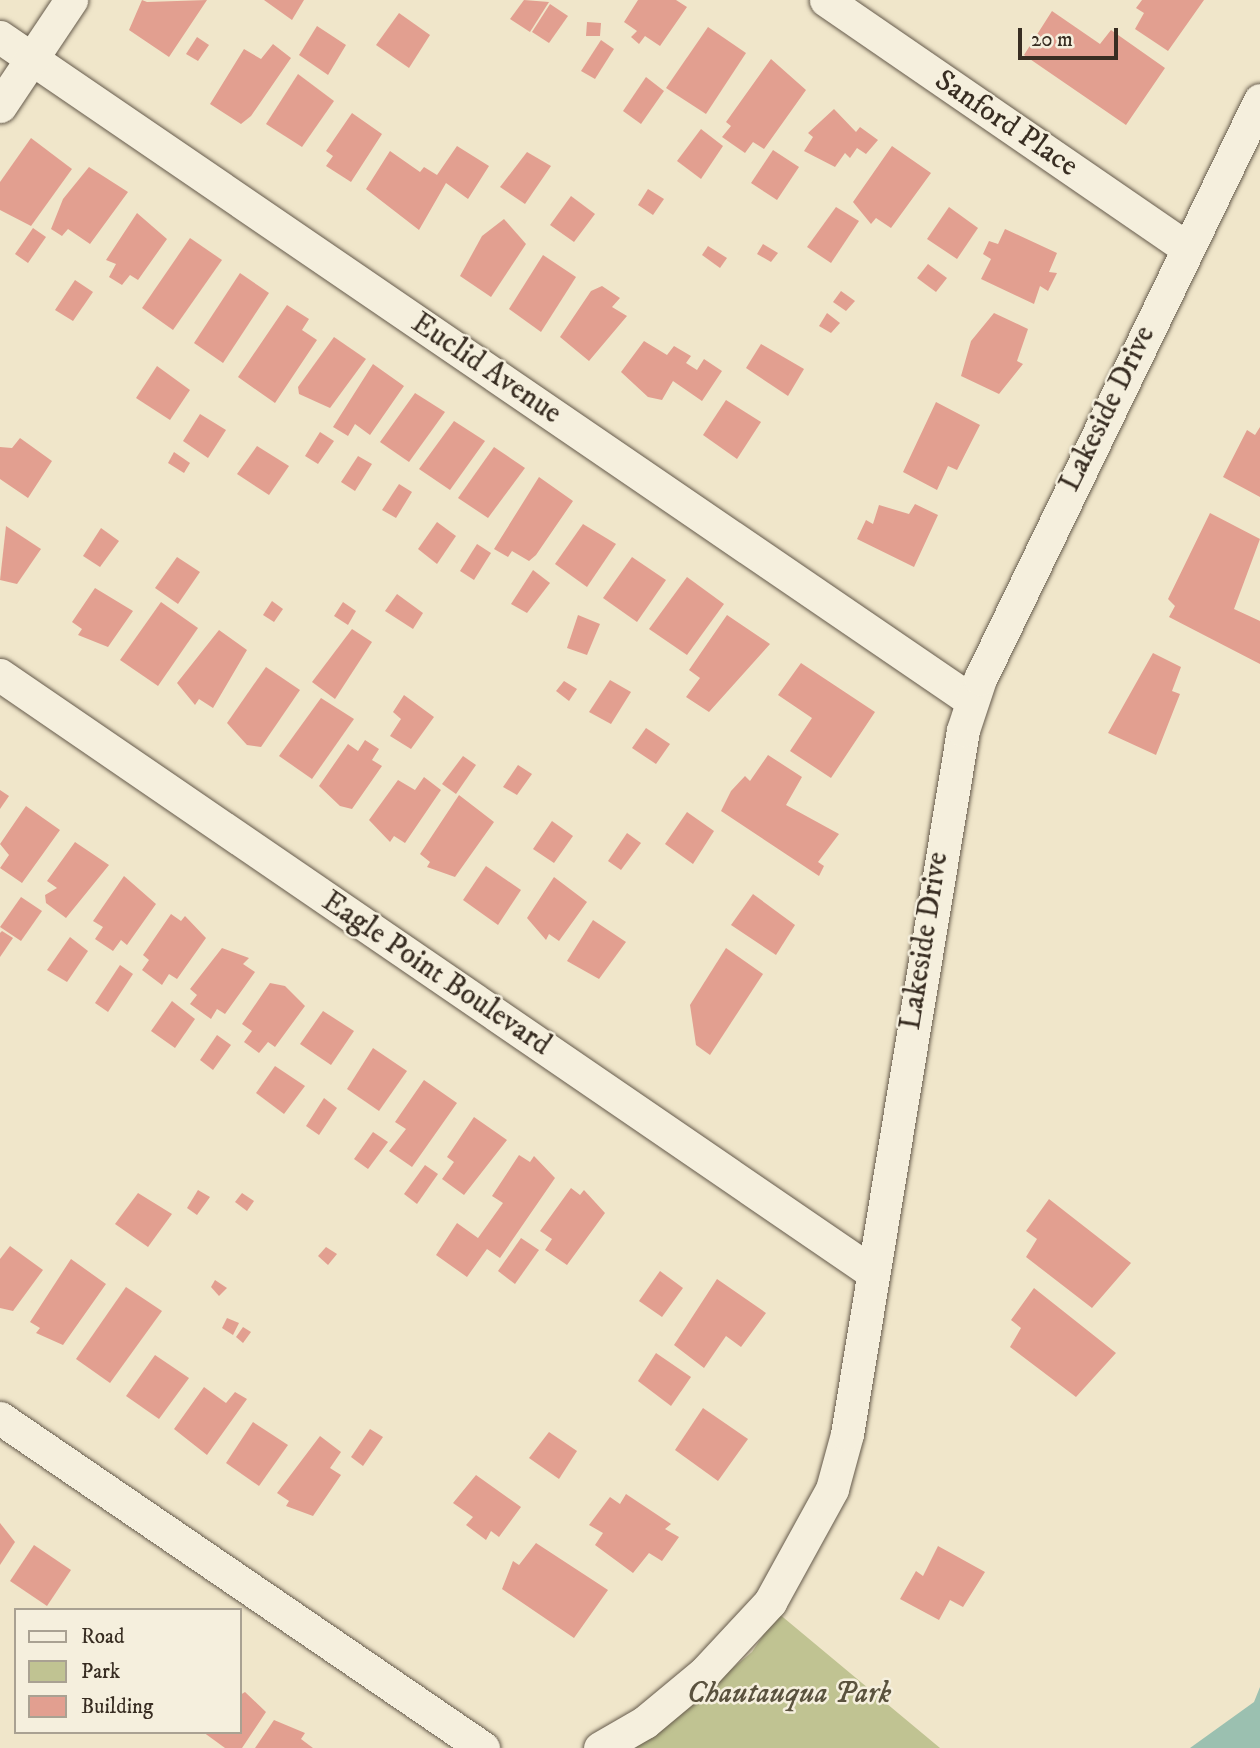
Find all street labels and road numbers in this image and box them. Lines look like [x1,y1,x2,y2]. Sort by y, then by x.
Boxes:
street label: Sanford Place [928,63,1084,185]
street label: Euclid Avenue [404,306,568,432]
street label: Lakeside Drive [1052,320,1164,498]
street label: Lakeside Drive [893,849,957,1033]
street label: Eagle Point Boulevard [315,884,557,1064]

